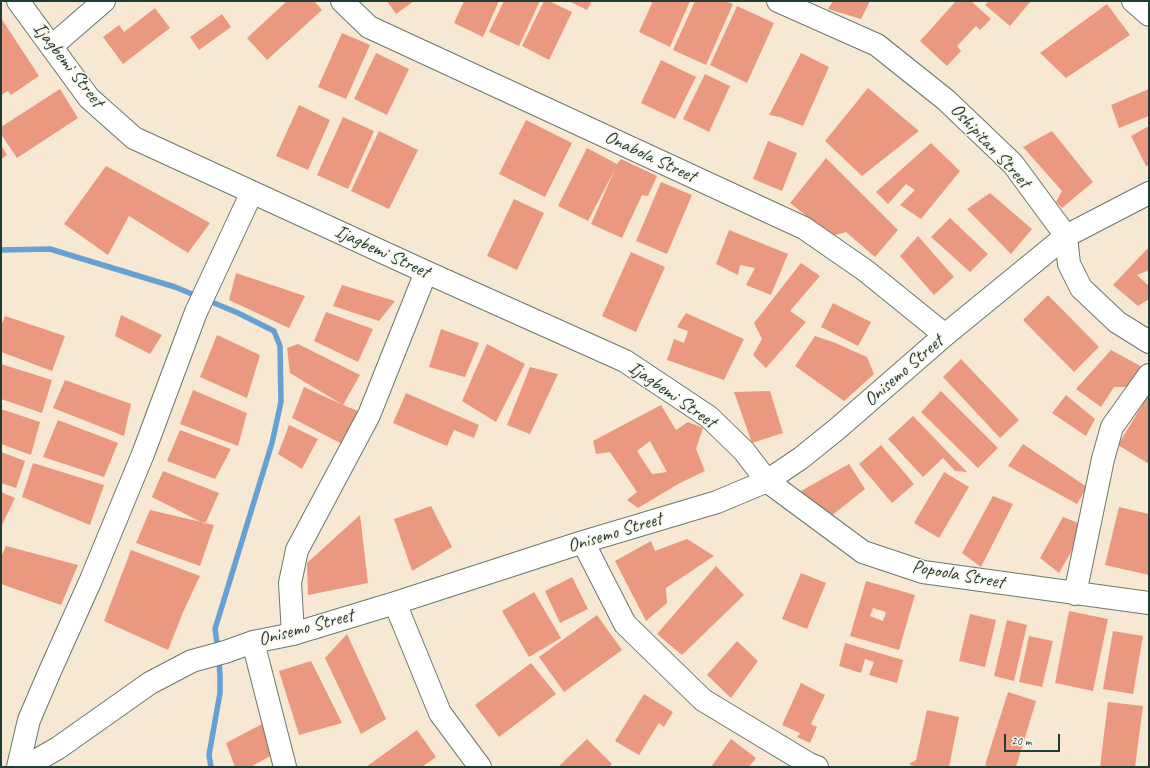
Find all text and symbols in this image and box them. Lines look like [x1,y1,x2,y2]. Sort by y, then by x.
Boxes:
street label: Ijagbemi Street [28,18,108,112]
street label: Oshipitan Street [945,99,1035,193]
street label: Onabola Street [601,126,699,188]
street label: Ijagbemi Street [331,220,433,284]
street label: Onisemo Street [860,330,948,412]
street label: Ijagbemi Street [624,356,720,434]
street label: Onisemo Street [565,508,665,558]
street label: Popoola Street [910,556,1006,594]
street label: Onisemo Street [256,604,356,652]
scale bar [1006,726,1062,752]
text: 20 m [1011,733,1031,749]

